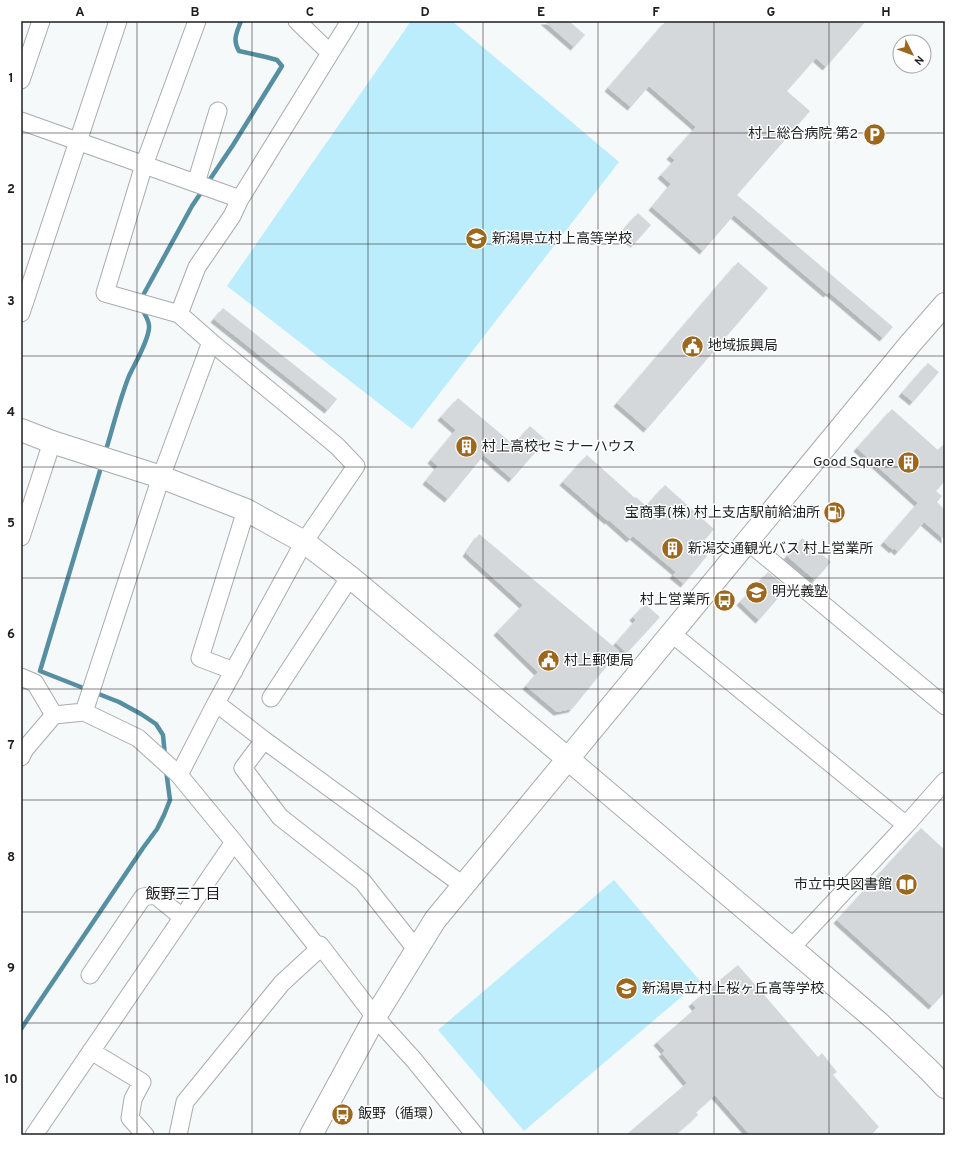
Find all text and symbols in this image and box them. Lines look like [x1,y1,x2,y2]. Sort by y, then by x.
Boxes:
text: A [75,5,85,21]
text: B [191,5,200,21]
text: C [306,5,314,21]
text: D [420,5,430,21]
text: E [537,5,545,21]
text: F [652,5,660,21]
text: G [767,5,776,21]
text: H [881,5,891,21]
north arrow [892,34,932,74]
text: N [911,52,927,68]
text: 1 [8,71,14,87]
parking icon: 村上総合病院 第2 [861,121,887,147]
place label: 村上総合病院 第2 [748,125,858,143]
text: 2 [7,182,15,198]
school or university icon: 新潟県立村上高等学校 [463,226,489,252]
place label: 新潟県立村上高等学校 [492,230,632,248]
text: 3 [7,294,15,310]
public building icon: 地域振興局 [679,333,705,359]
place label: 地域振興局 [708,338,778,355]
text: 4 [7,405,15,421]
building icon: 村上高校セミナーハウス [453,434,479,460]
place label: 村上高校セミナーハウス [482,438,636,456]
building icon: Good Square [896,449,922,475]
place label: Good Square [813,454,894,471]
fuel station icon: 宝商事(株) 村上支店駅前給油所 [822,500,848,526]
place label: 宝商事(株) 村上支店駅前給油所 [625,504,820,522]
text: 5 [7,516,15,532]
building icon: 新潟交通観光バス 村上営業所 [660,536,686,562]
place label: 新潟交通観光バス 村上営業所 [688,540,873,558]
school or university icon: 明光義塾 [743,579,769,605]
place label: 明光義塾 [772,584,828,601]
bus stop icon: 村上営業所 [712,587,738,613]
place label: 村上営業所 [640,591,710,609]
text: 6 [7,627,15,643]
public building icon: 村上郵便局 [535,648,561,674]
place label: 村上郵便局 [564,652,634,670]
text: 7 [8,738,15,754]
text: 8 [7,850,15,866]
library icon: 市立中央図書館 [894,872,920,898]
place label: 市立中央図書館 [794,877,892,894]
district label: 飯野三丁目 [145,886,221,905]
text: 9 [7,961,15,977]
school or university icon: 新潟県立村上桜ヶ丘高等学校 [613,976,639,1002]
place label: 新潟県立村上桜ヶ丘高等学校 [642,980,824,998]
text: 10 [4,1072,18,1088]
bus stop icon: 飯野（循環） [329,1101,355,1127]
place label: 飯野（循環） [358,1106,442,1123]

